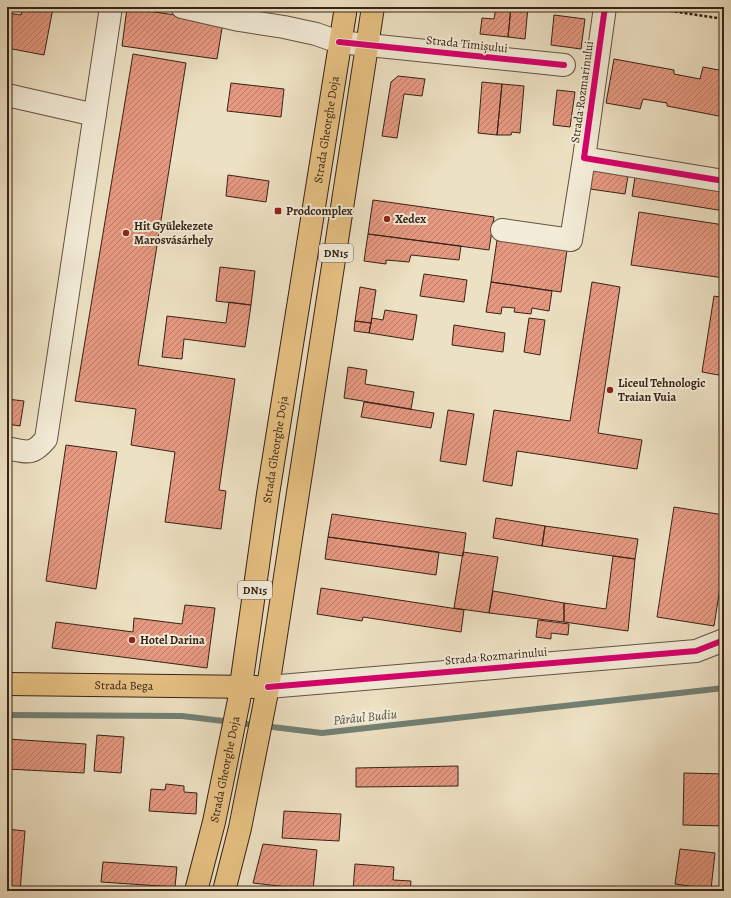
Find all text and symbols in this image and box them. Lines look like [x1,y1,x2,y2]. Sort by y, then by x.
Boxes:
street label: Strada Timișului [425,32,509,56]
street label: Strada Rozmarinului [567,40,597,144]
street label: Strada Gheorghe Doja [310,74,343,184]
place label: Prodcomplex [286,203,353,219]
marker: Prodcomplex [273,206,283,216]
place label: Xedex [395,211,426,227]
marker: Xedex [382,214,392,224]
place label: Hit Gyülekezete Marosvásárhely [134,218,213,248]
marker: Hit Gyülekezete Marosvásárhely [121,228,131,238]
road number: DN15 [319,244,353,262]
place label: Liceul Tehnologic Traian Vuia [618,375,706,405]
marker: Liceul Tehnologic Traian Vuia [605,385,615,395]
street label: Strada Gheorghe Doja [259,394,292,504]
road number: DN15 [238,581,272,599]
place label: Hotel Darina [140,632,205,648]
marker: Hotel Darina [127,635,137,645]
street label: Strada Rozmarinului [444,644,548,668]
street label: Strada Bega [95,677,154,694]
water label: Pârâul Budiu [332,705,398,729]
street label: Strada Gheorghe Doja [206,714,244,824]

